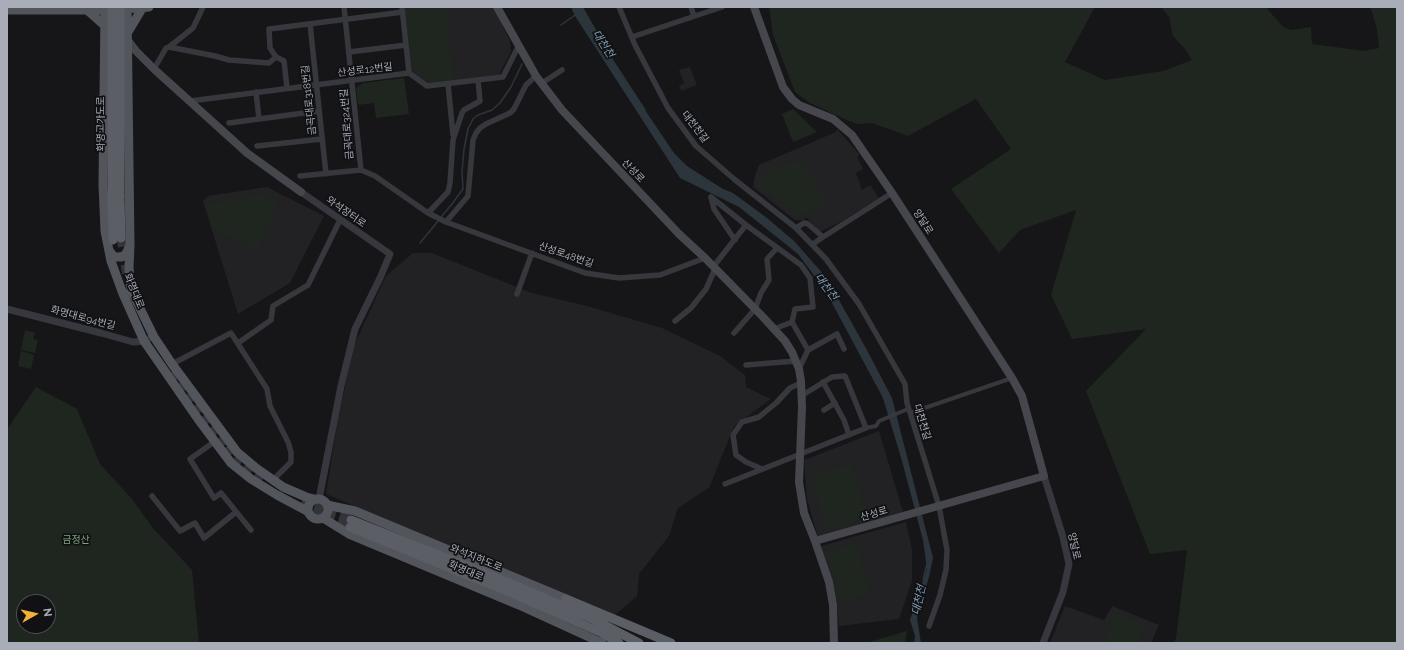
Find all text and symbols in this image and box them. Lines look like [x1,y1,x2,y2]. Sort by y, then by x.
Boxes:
water label: 대천천 [589,28,617,60]
street label: 산성로12번길 [337,61,393,79]
street label: 금곡대로318번길 [299,64,319,136]
street label: 금곡대로324번길 [338,88,356,160]
street label: 화명고가도로 [95,96,107,152]
street label: 대천천길 [679,109,711,145]
street label: 산성로 [619,157,647,185]
street label: 와석장터로 [324,194,368,230]
street label: 양달로 [910,207,936,237]
street label: 산성로48번길 [537,240,595,270]
water label: 대천천 [812,271,840,303]
street label: 화명대로 [122,272,146,310]
street label: 화명대로94번길 [49,304,117,332]
street label: 대천천길 [911,403,933,441]
street label: 산성로 [859,504,889,524]
street label: 양달로 [1065,531,1083,561]
park label: 금정산 [62,534,90,546]
street label: 와석지하도로 [448,542,504,574]
street label: 화명대로 [447,558,485,584]
water label: 대천천 [909,584,929,616]
north arrow [16,594,56,634]
text: N [40,607,54,617]

